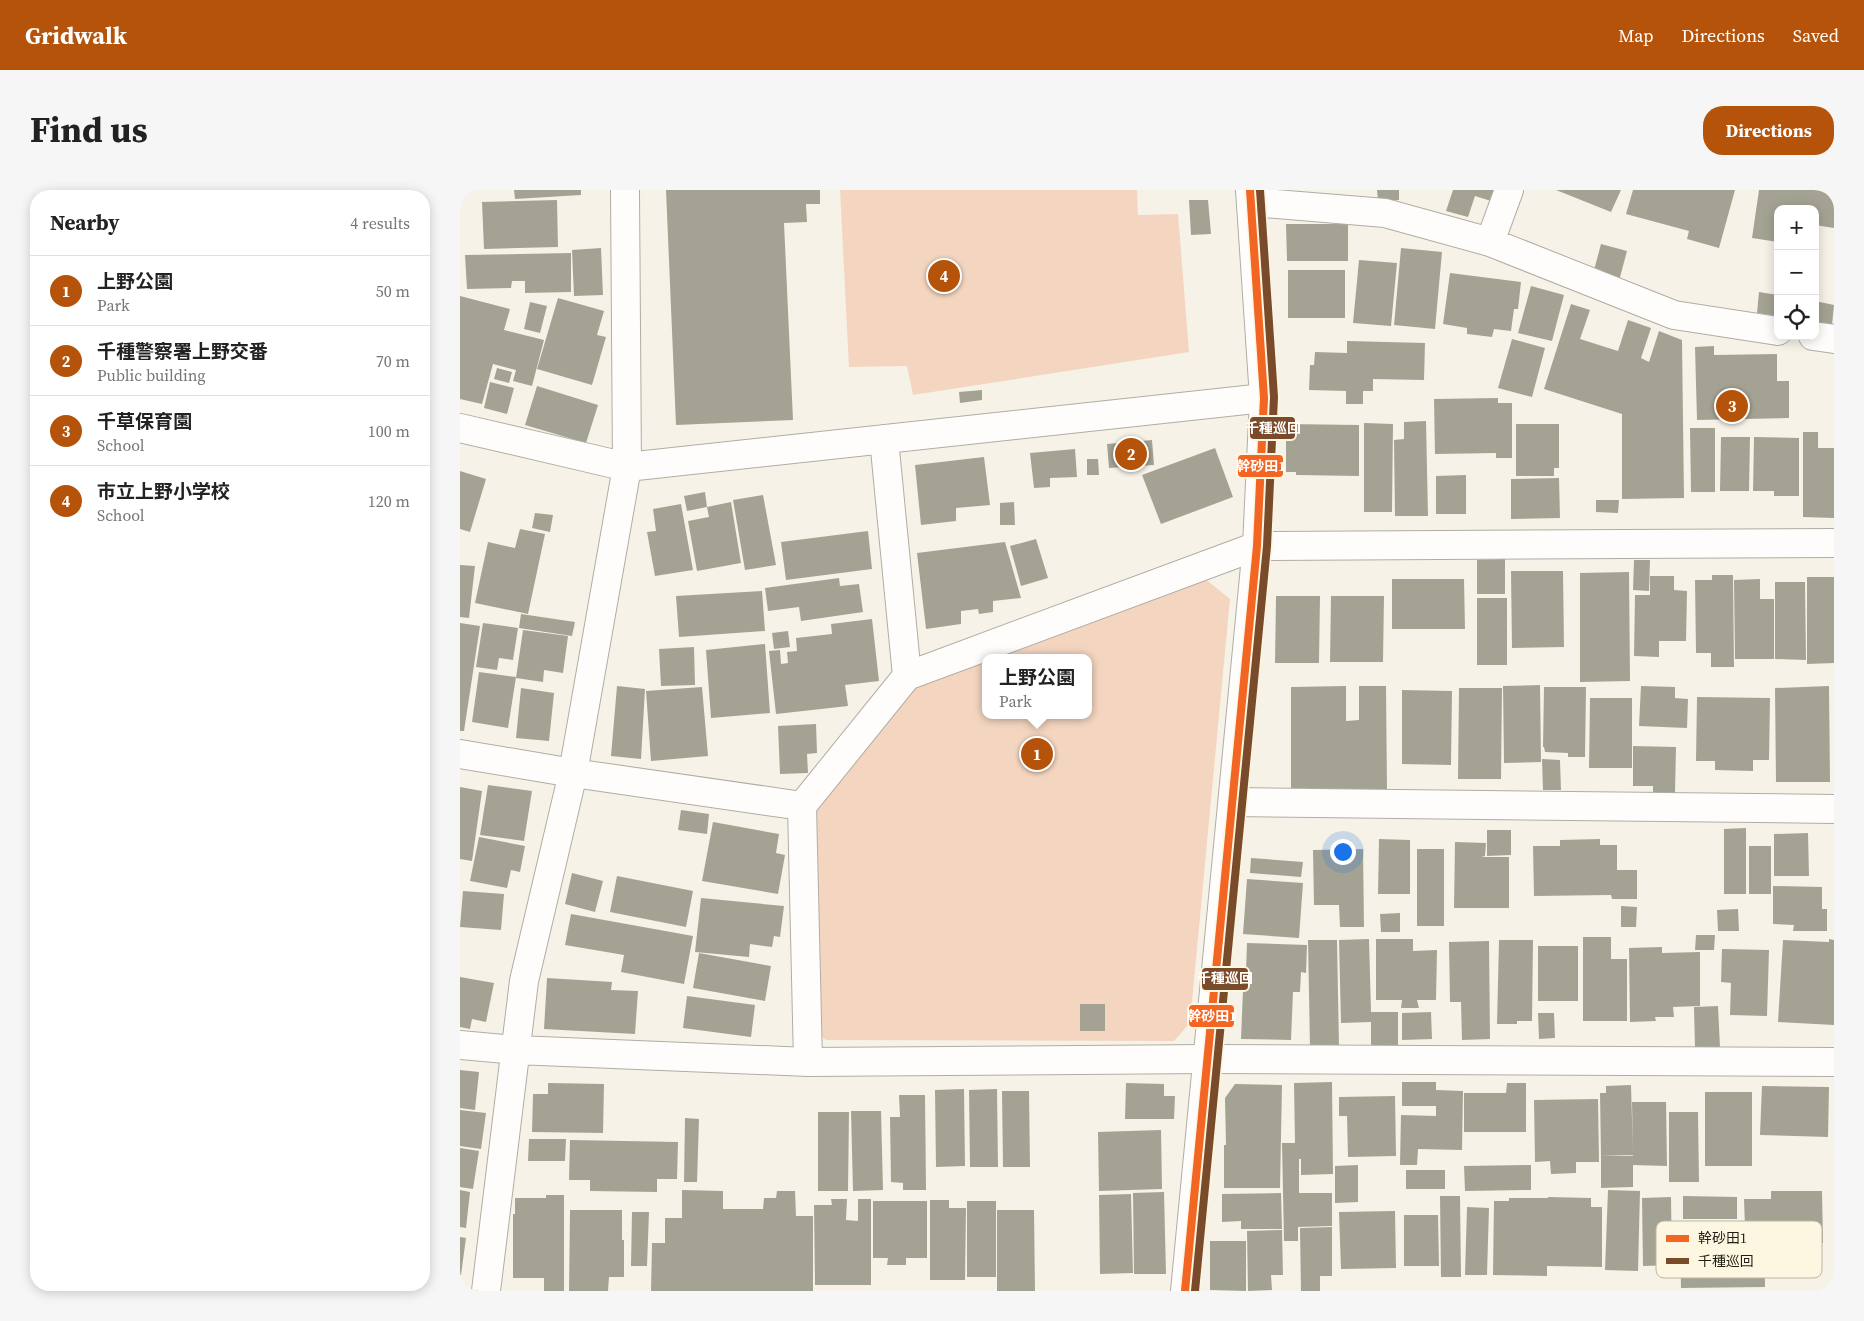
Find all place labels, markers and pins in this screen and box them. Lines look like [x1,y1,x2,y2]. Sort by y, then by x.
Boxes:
pin: 4 [928,257,960,295]
pin: 3 [1716,387,1748,425]
pin: 2 [1115,435,1147,473]
pin: 1 [1021,735,1053,773]

